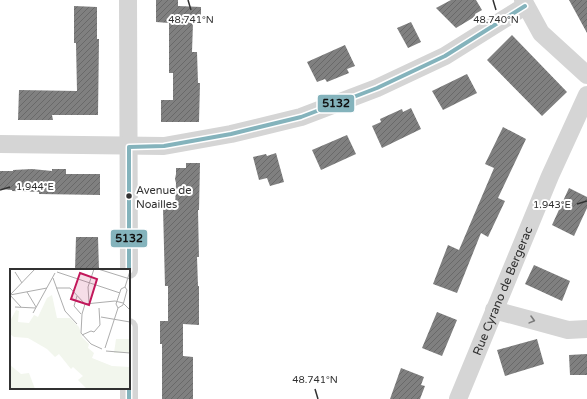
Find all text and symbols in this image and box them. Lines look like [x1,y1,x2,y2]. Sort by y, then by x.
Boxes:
text: 48.741°N [168,14,214,26]
text: 48.740°N [473,14,519,26]
line badge: 5132 [317,94,355,113]
text: 5132 [322,97,350,110]
text: 1.944°E [16,181,54,193]
place label: Avenue de Noailles [136,184,191,211]
marker: Avenue de Noailles [124,191,134,201]
text: 1.943°E [533,199,571,211]
street label: Rue Cyrano de Bergerac [470,224,535,357]
line badge: 5132 [110,229,148,248]
text: 5132 [115,232,143,245]
inset map [10,269,130,389]
one-way arrow [528,315,535,324]
text: 48.741°N [292,374,338,386]

